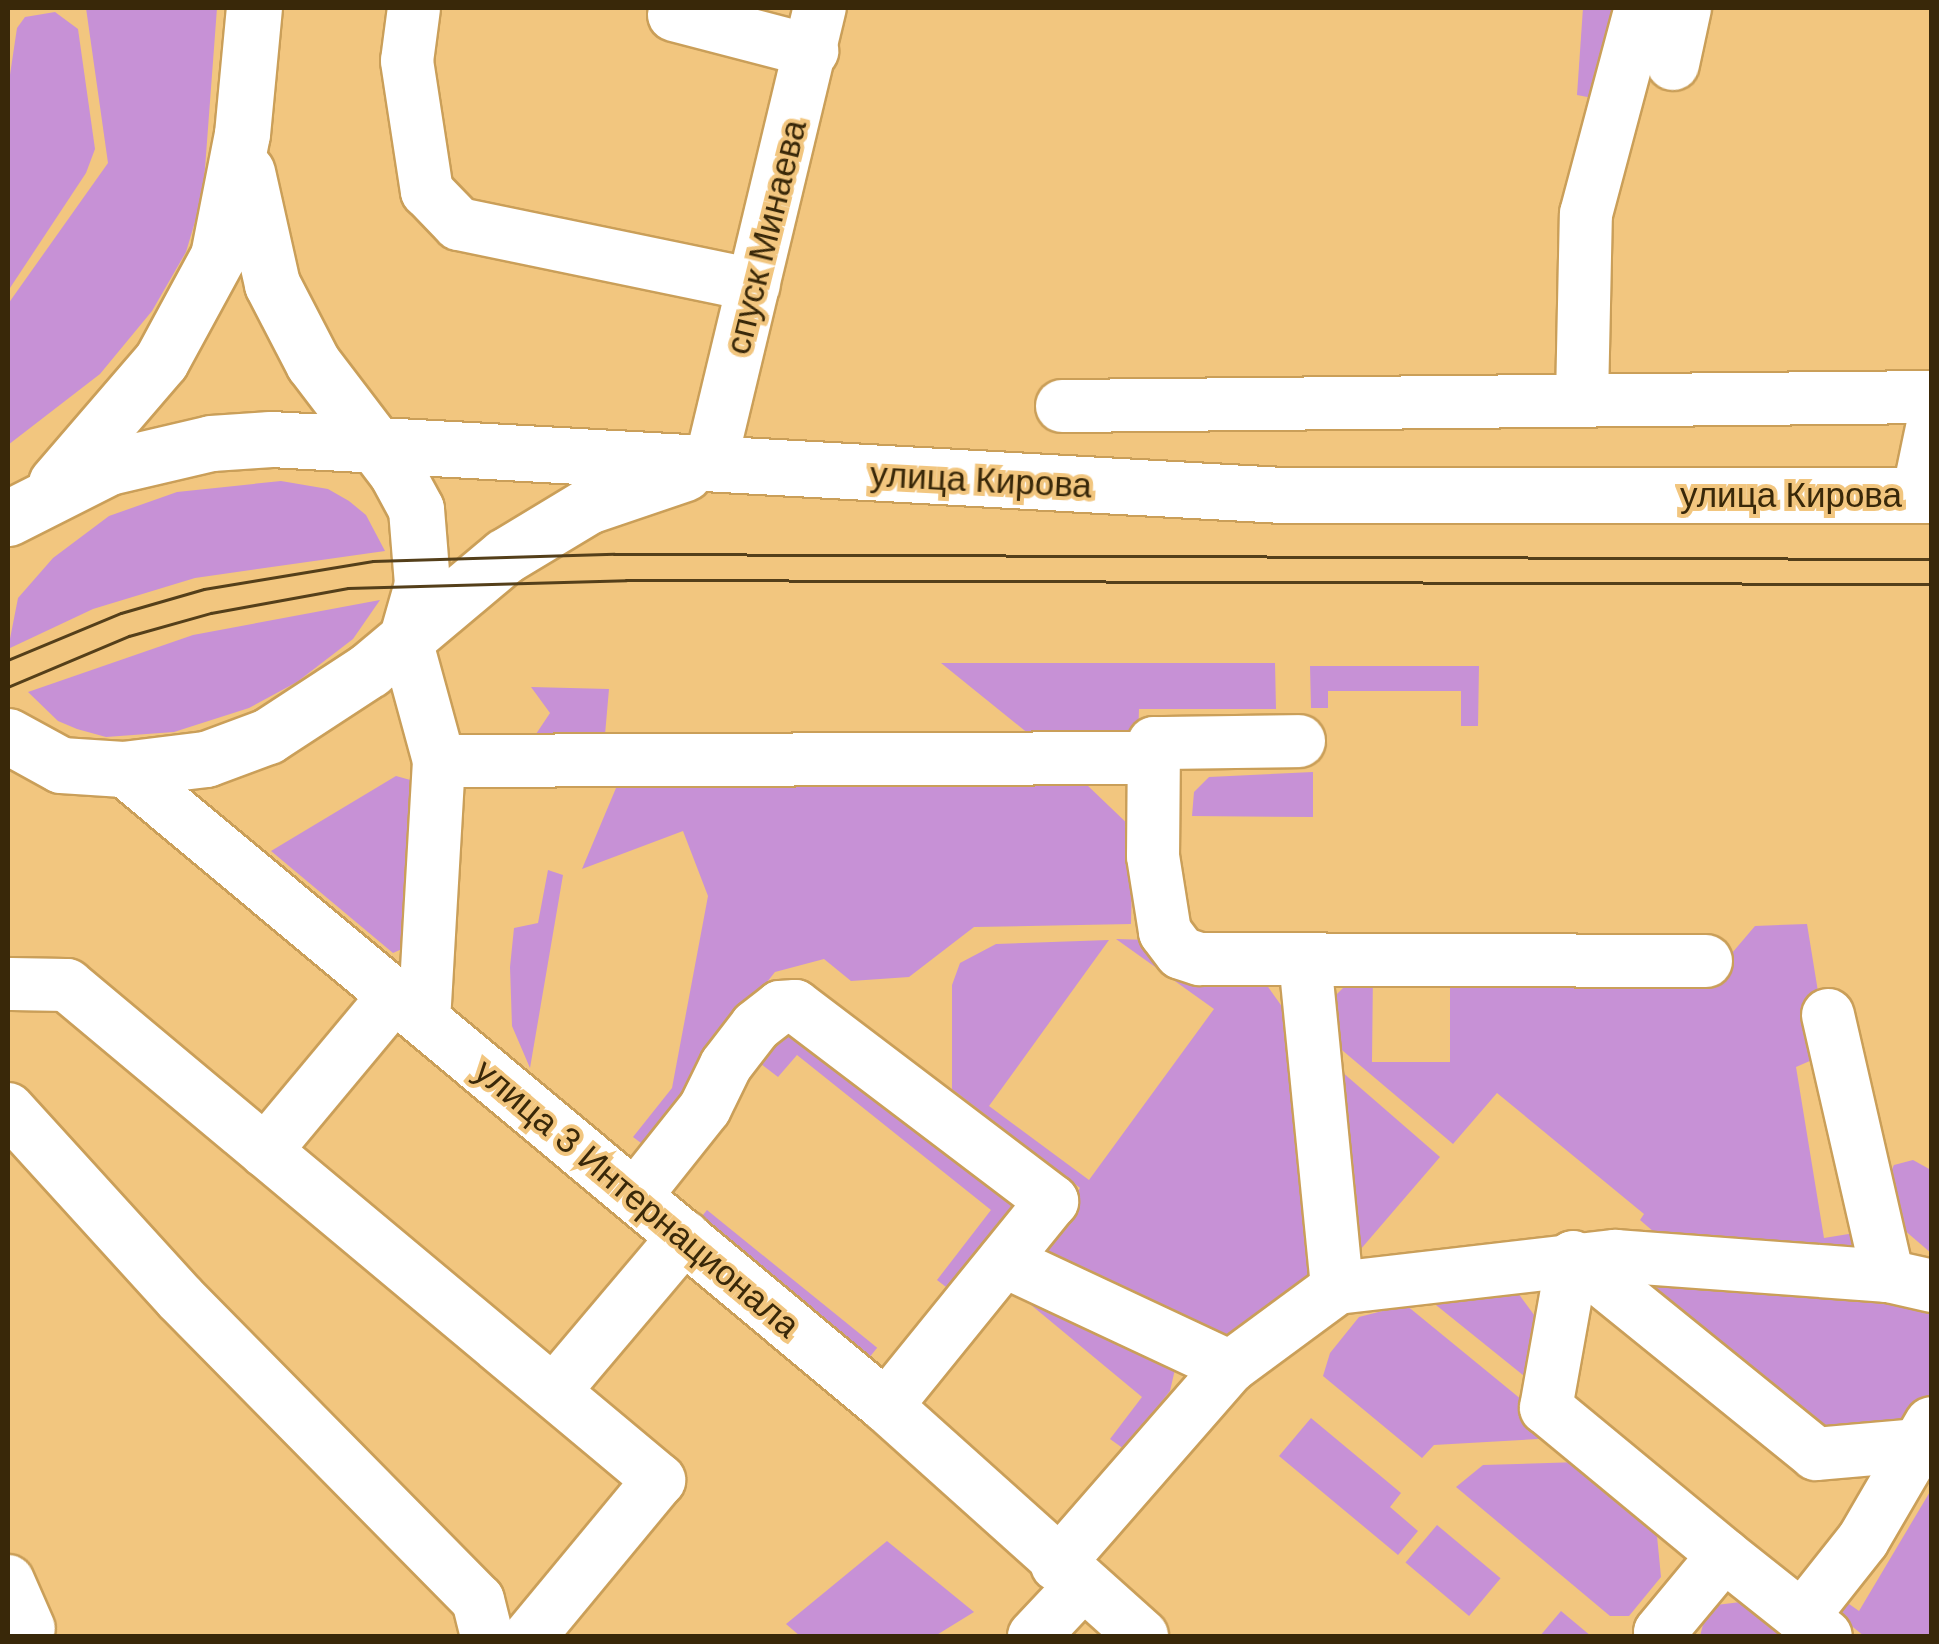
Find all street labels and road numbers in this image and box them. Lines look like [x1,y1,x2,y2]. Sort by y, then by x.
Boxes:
street label: спуск Минаева [717,115,815,359]
street label: улица Кирова [869,453,1093,507]
street label: улица Кирова [1680,474,1902,516]
street label: улица 3 Интернационала [466,1050,808,1346]

